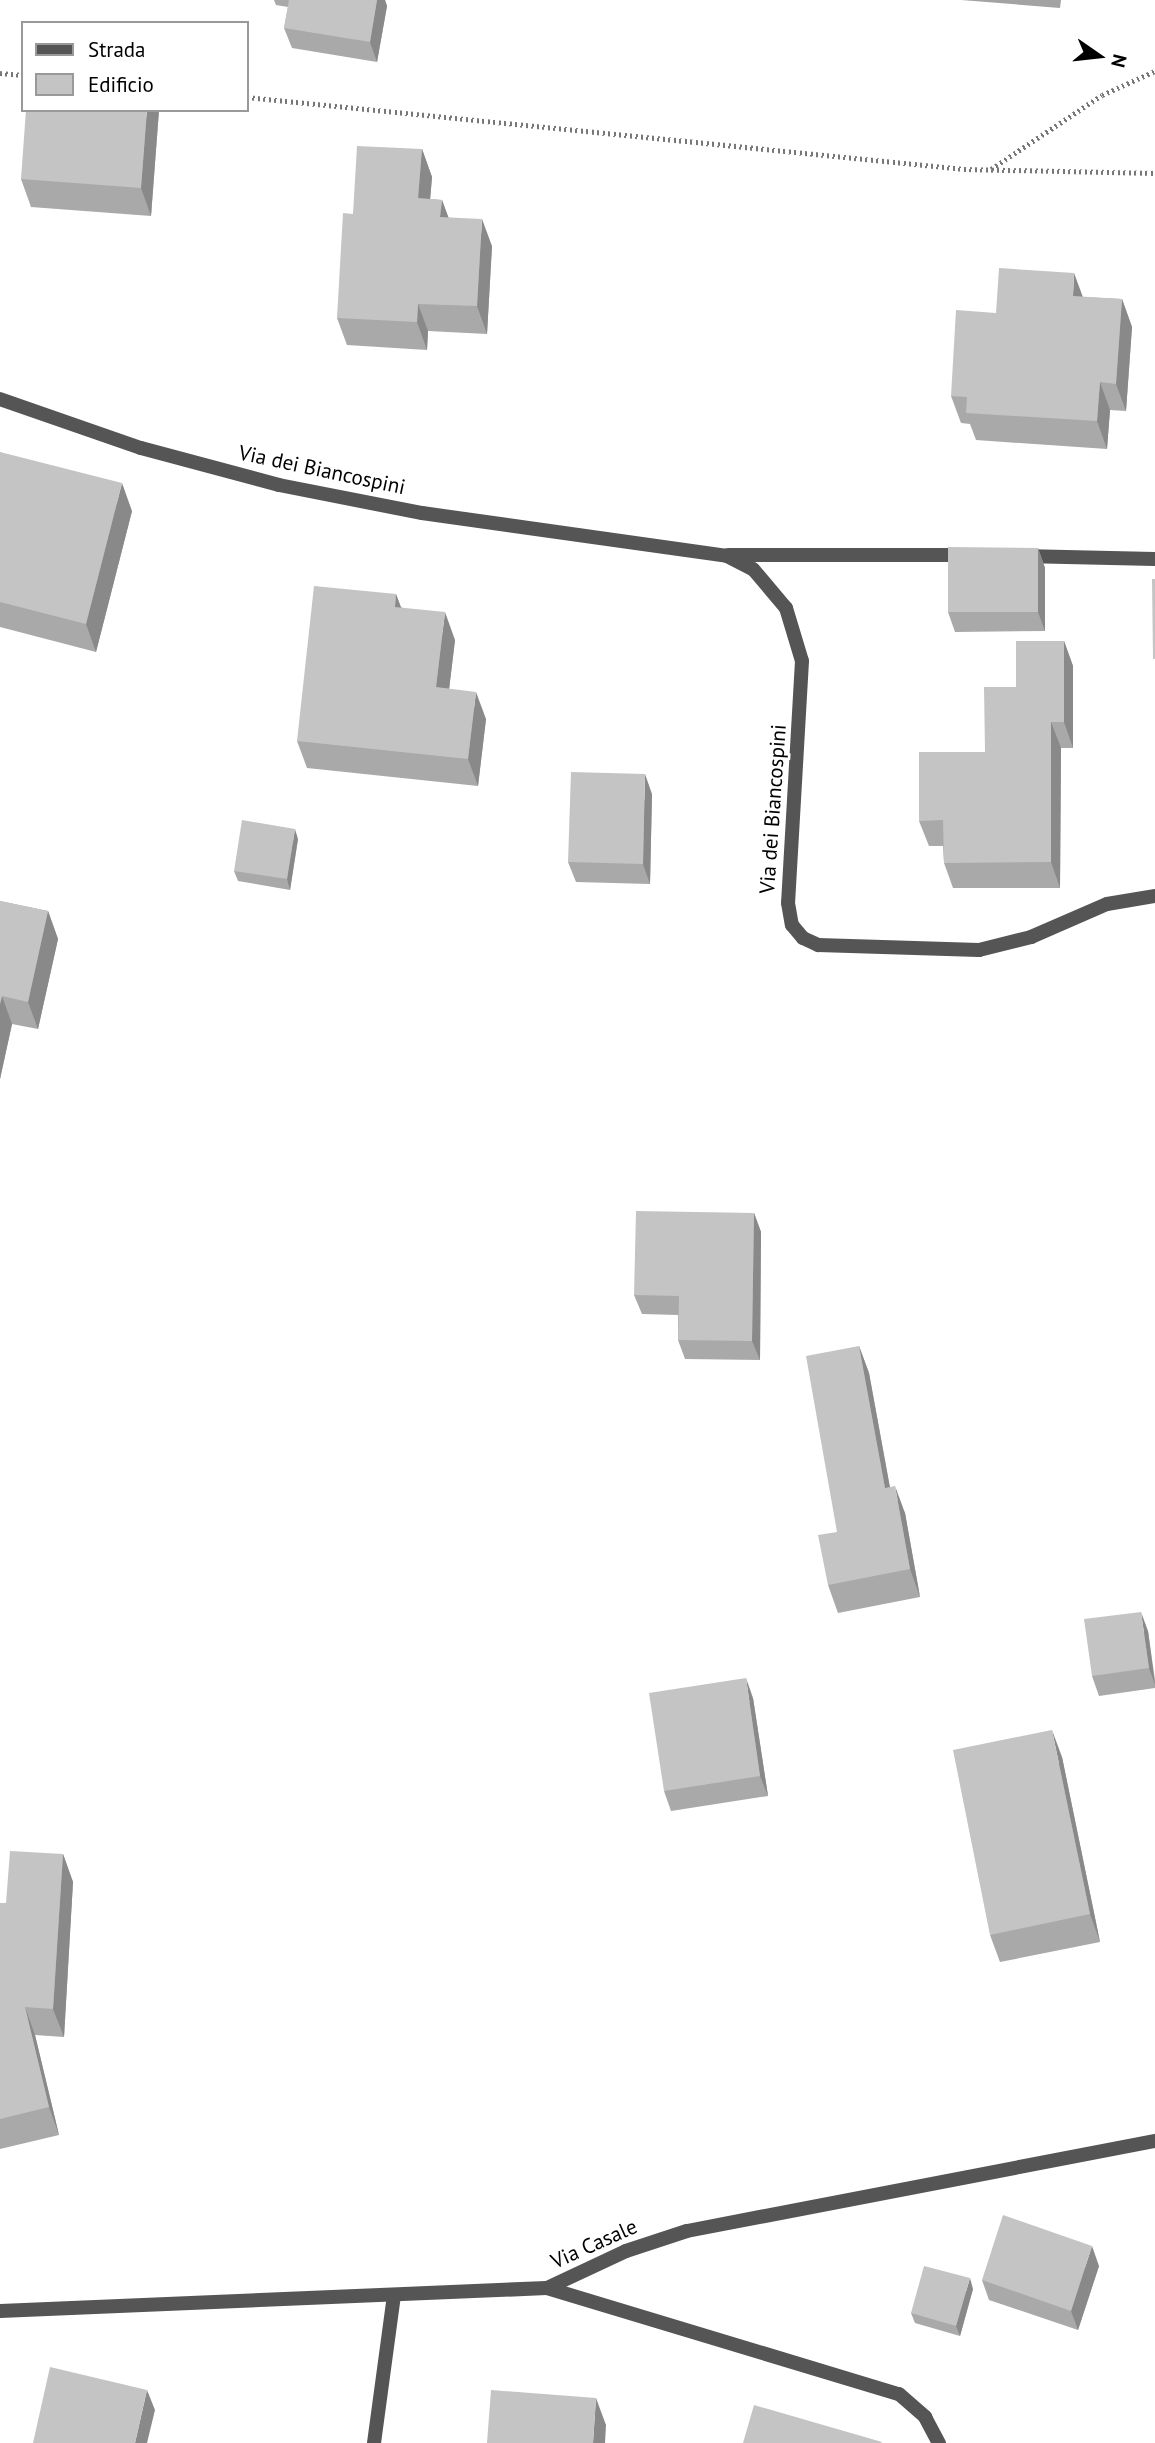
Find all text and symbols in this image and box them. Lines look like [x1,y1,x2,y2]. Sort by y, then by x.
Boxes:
legend [21,21,248,112]
north arrow [1064,21,1134,91]
text: Strada [88,36,146,63]
text: N [1106,52,1133,70]
text: Edificio [88,71,154,98]
street label: Via dei Biancospini [236,440,408,500]
street label: Via dei Biancospini [755,723,791,895]
street label: Via Casale [547,2214,641,2274]

